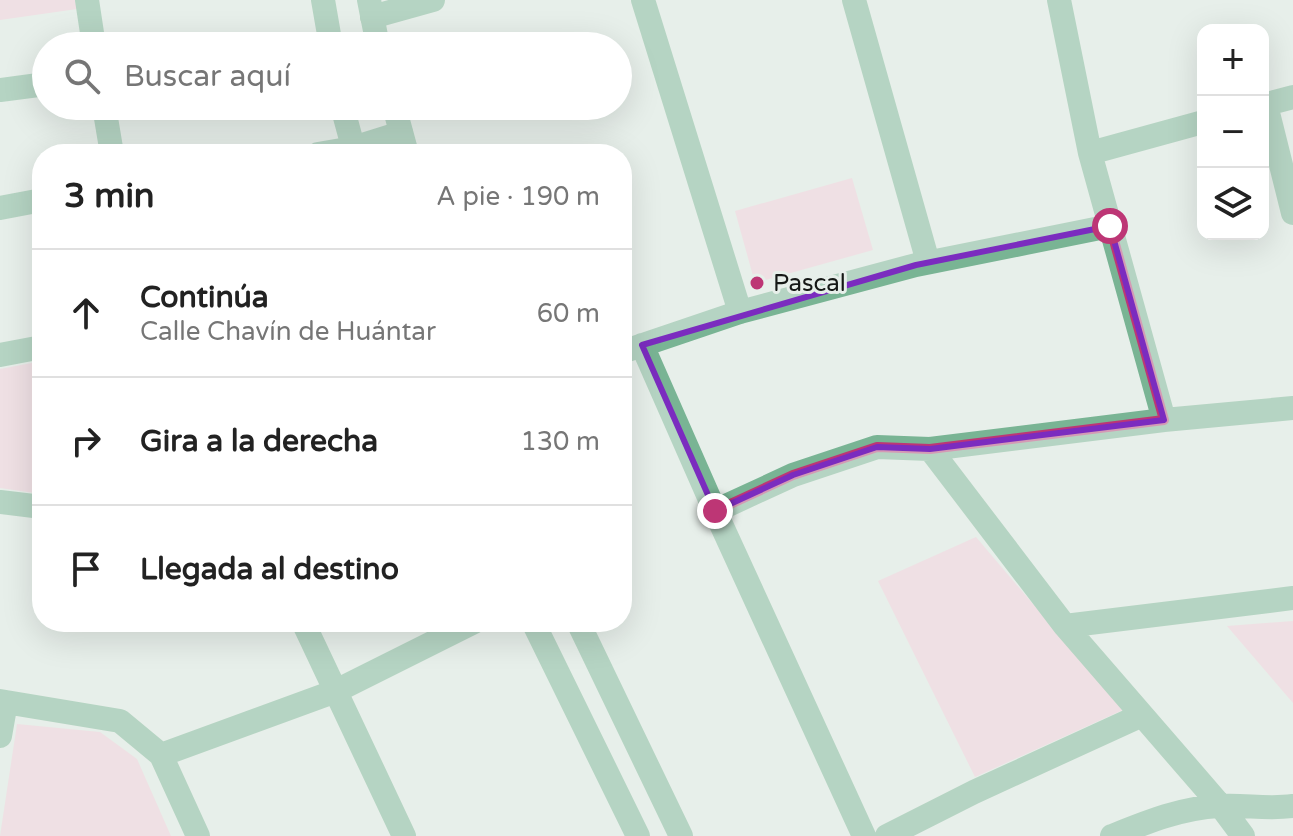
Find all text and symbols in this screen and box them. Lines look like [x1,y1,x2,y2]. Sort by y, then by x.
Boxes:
map controls [1197,24,1269,240]
button: + [1197,24,1269,96]
search box [32,32,632,120]
icon: search [60,54,104,98]
text: Buscar aquí [124,58,291,95]
button: − [1197,96,1269,168]
button: layers [1197,168,1269,240]
text: 3 min [64,176,155,217]
text: A pie · 190 m [436,181,600,212]
route start [1092,208,1128,244]
place label: Pascal [773,269,846,298]
marker: Pascal [748,274,766,292]
text: Continúa [140,279,269,316]
icon: ahead [64,291,108,335]
text: 60 m [537,298,600,329]
text: Calle Chavín de Huántar [140,316,436,347]
icon: right [64,419,108,463]
text: Gira a la derecha [140,423,378,460]
text: 130 m [520,426,600,457]
route end [697,493,733,529]
icon: arrive [64,547,108,591]
text: Llegada al destino [140,551,399,588]

